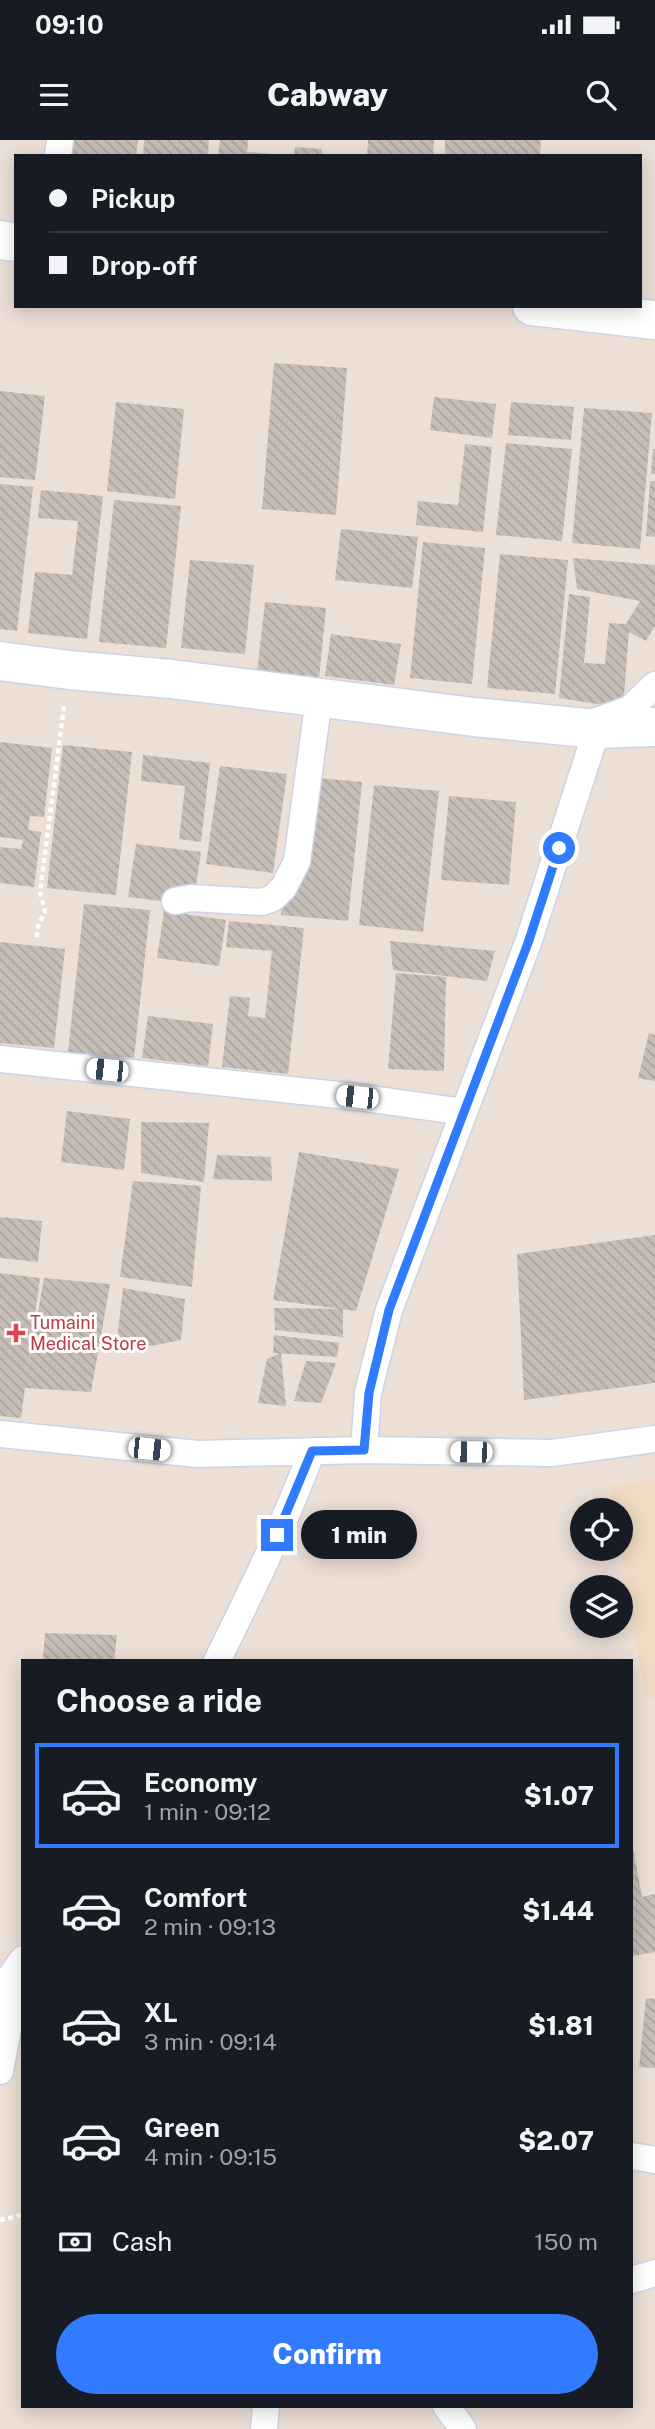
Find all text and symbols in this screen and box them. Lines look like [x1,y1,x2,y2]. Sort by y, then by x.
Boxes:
text: 09:10 [35,9,104,40]
icon: menu [35,76,73,114]
text: Cabway [267,76,388,113]
icon: search [582,76,620,114]
text: Pickup [91,183,175,214]
text: Drop-off [91,250,197,281]
route start [543,832,575,864]
car [86,1057,129,1083]
car [336,1084,379,1110]
place label: Tumaini Medical Store [30,1312,147,1354]
marker: Tumaini Medical Store [8,1325,24,1341]
car [128,1436,171,1462]
car [450,1441,493,1463]
map controls [570,1498,633,1638]
button: locate [570,1498,633,1561]
callout: 1 min [302,1510,417,1560]
route end [261,1519,293,1551]
text: 1 min [331,1521,387,1548]
button: layers [570,1575,633,1638]
text: Choose a ride [56,1682,262,1719]
icon: car [60,1764,123,1827]
text: Economy [144,1767,257,1798]
text: $1.07 [524,1780,594,1811]
text: 1 min · 09:12 [144,1798,271,1825]
icon: car [60,1879,123,1942]
text: Comfort [144,1882,247,1913]
text: $1.44 [522,1895,594,1926]
text: 2 min · 09:13 [144,1913,276,1940]
icon: car [60,1994,123,2057]
text: XL [144,1997,178,2028]
text: $1.81 [528,2010,594,2041]
text: 3 min · 09:14 [144,2028,277,2055]
icon: car [60,2109,123,2172]
text: Green [144,2112,220,2143]
text: $2.07 [518,2125,594,2156]
text: 4 min · 09:15 [144,2143,277,2170]
icon: cash [56,2223,94,2261]
text: Cash [112,2226,172,2257]
text: 150 m [534,2228,598,2255]
button: Confirm [56,2314,598,2394]

